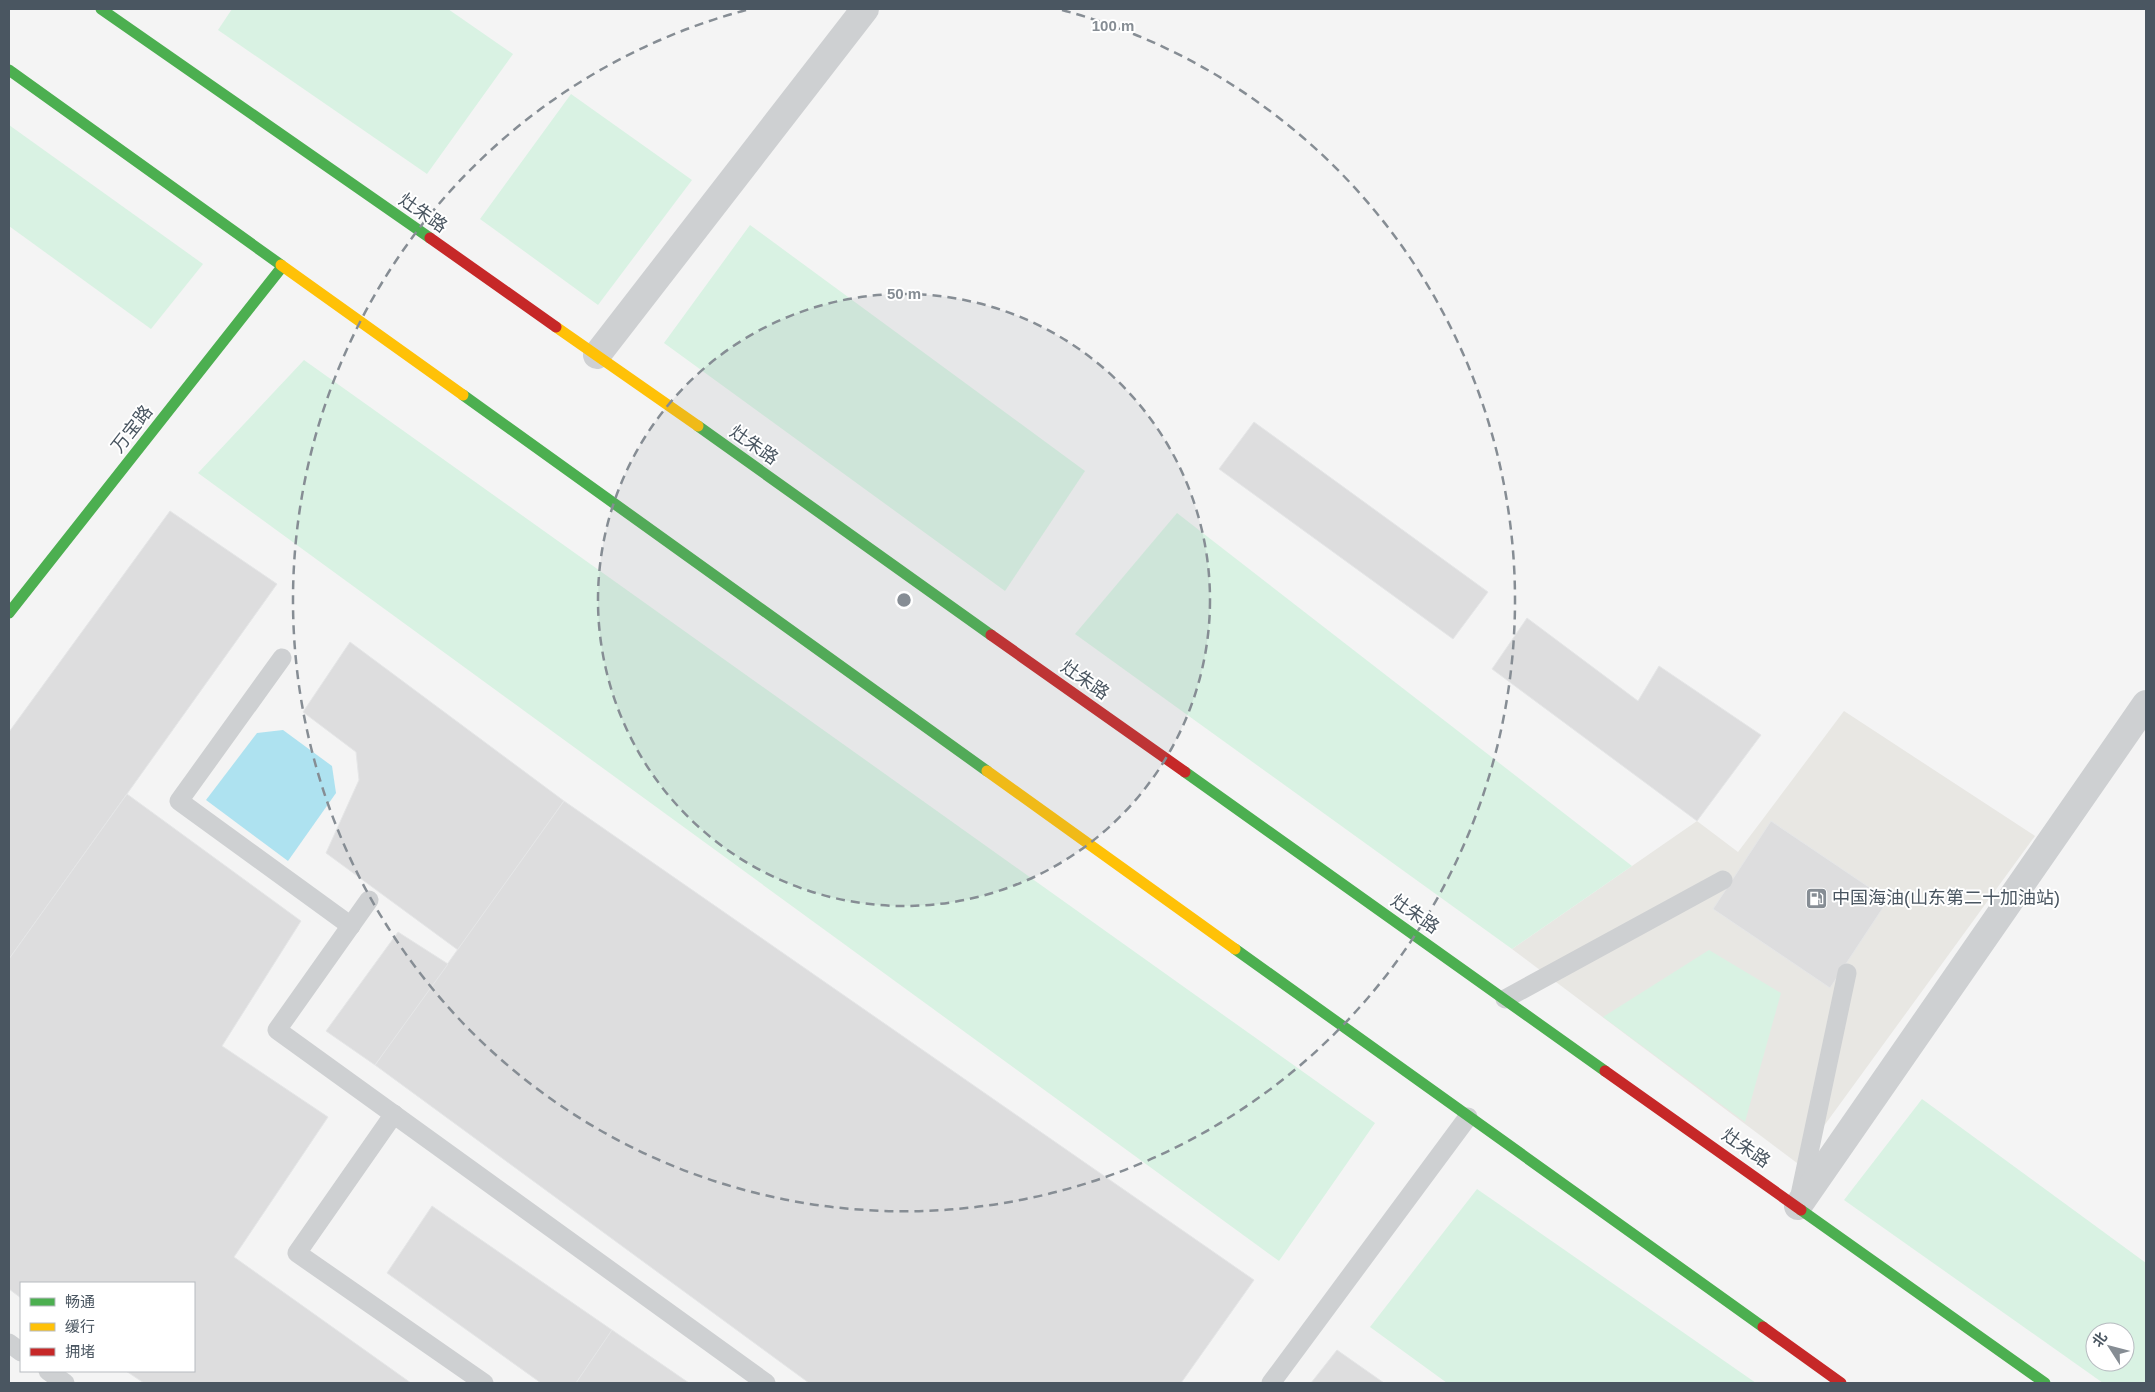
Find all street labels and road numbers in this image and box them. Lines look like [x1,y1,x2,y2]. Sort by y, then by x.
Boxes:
street label: 灶朱路 [395,189,451,237]
street label: 万宝路 [107,402,157,456]
street label: 灶朱路 [726,421,782,469]
street label: 灶朱路 [1057,656,1113,704]
street label: 灶朱路 [1387,890,1443,938]
street label: 灶朱路 [1718,1124,1774,1172]

